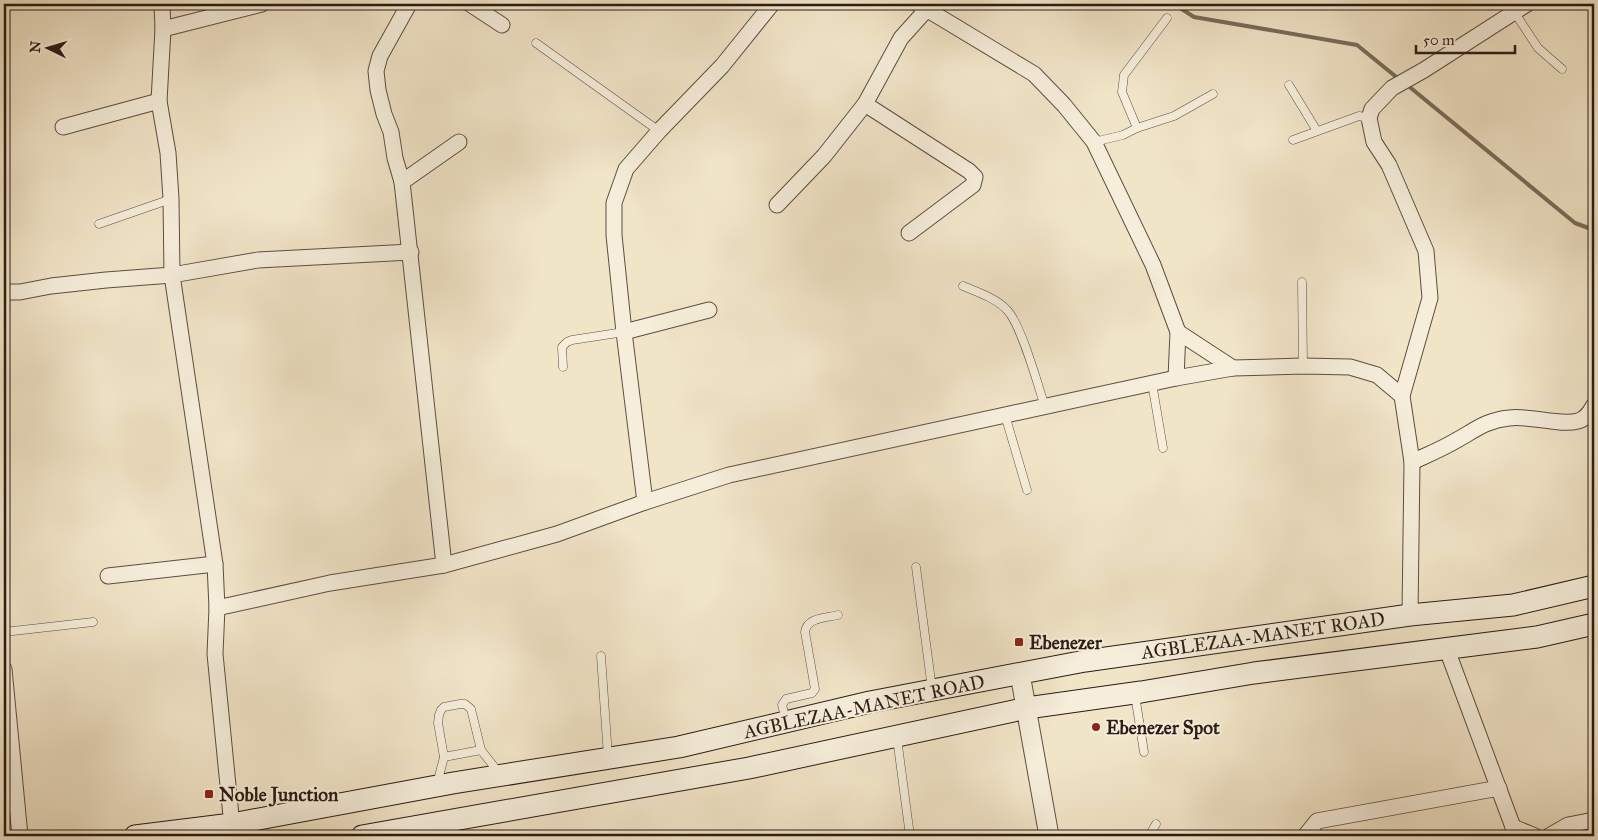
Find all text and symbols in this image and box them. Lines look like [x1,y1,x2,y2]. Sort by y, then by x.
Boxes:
north arrow [22,22,72,72]
scale bar [1416,22,1514,54]
text: 50 m [1423,31,1455,49]
text: N [27,40,45,54]
street label: AGBLEZAA-MANET ROAD [1139,607,1386,664]
place label: Ebenezer [1029,631,1103,654]
marker: Ebenezer [1013,636,1025,648]
street label: AGBLEZAA-MANET ROAD [741,670,987,743]
place label: Ebenezer Spot [1106,716,1220,740]
marker: Ebenezer Spot [1090,721,1102,733]
place label: Noble Junction [219,783,339,807]
marker: Noble Junction [203,788,215,800]

